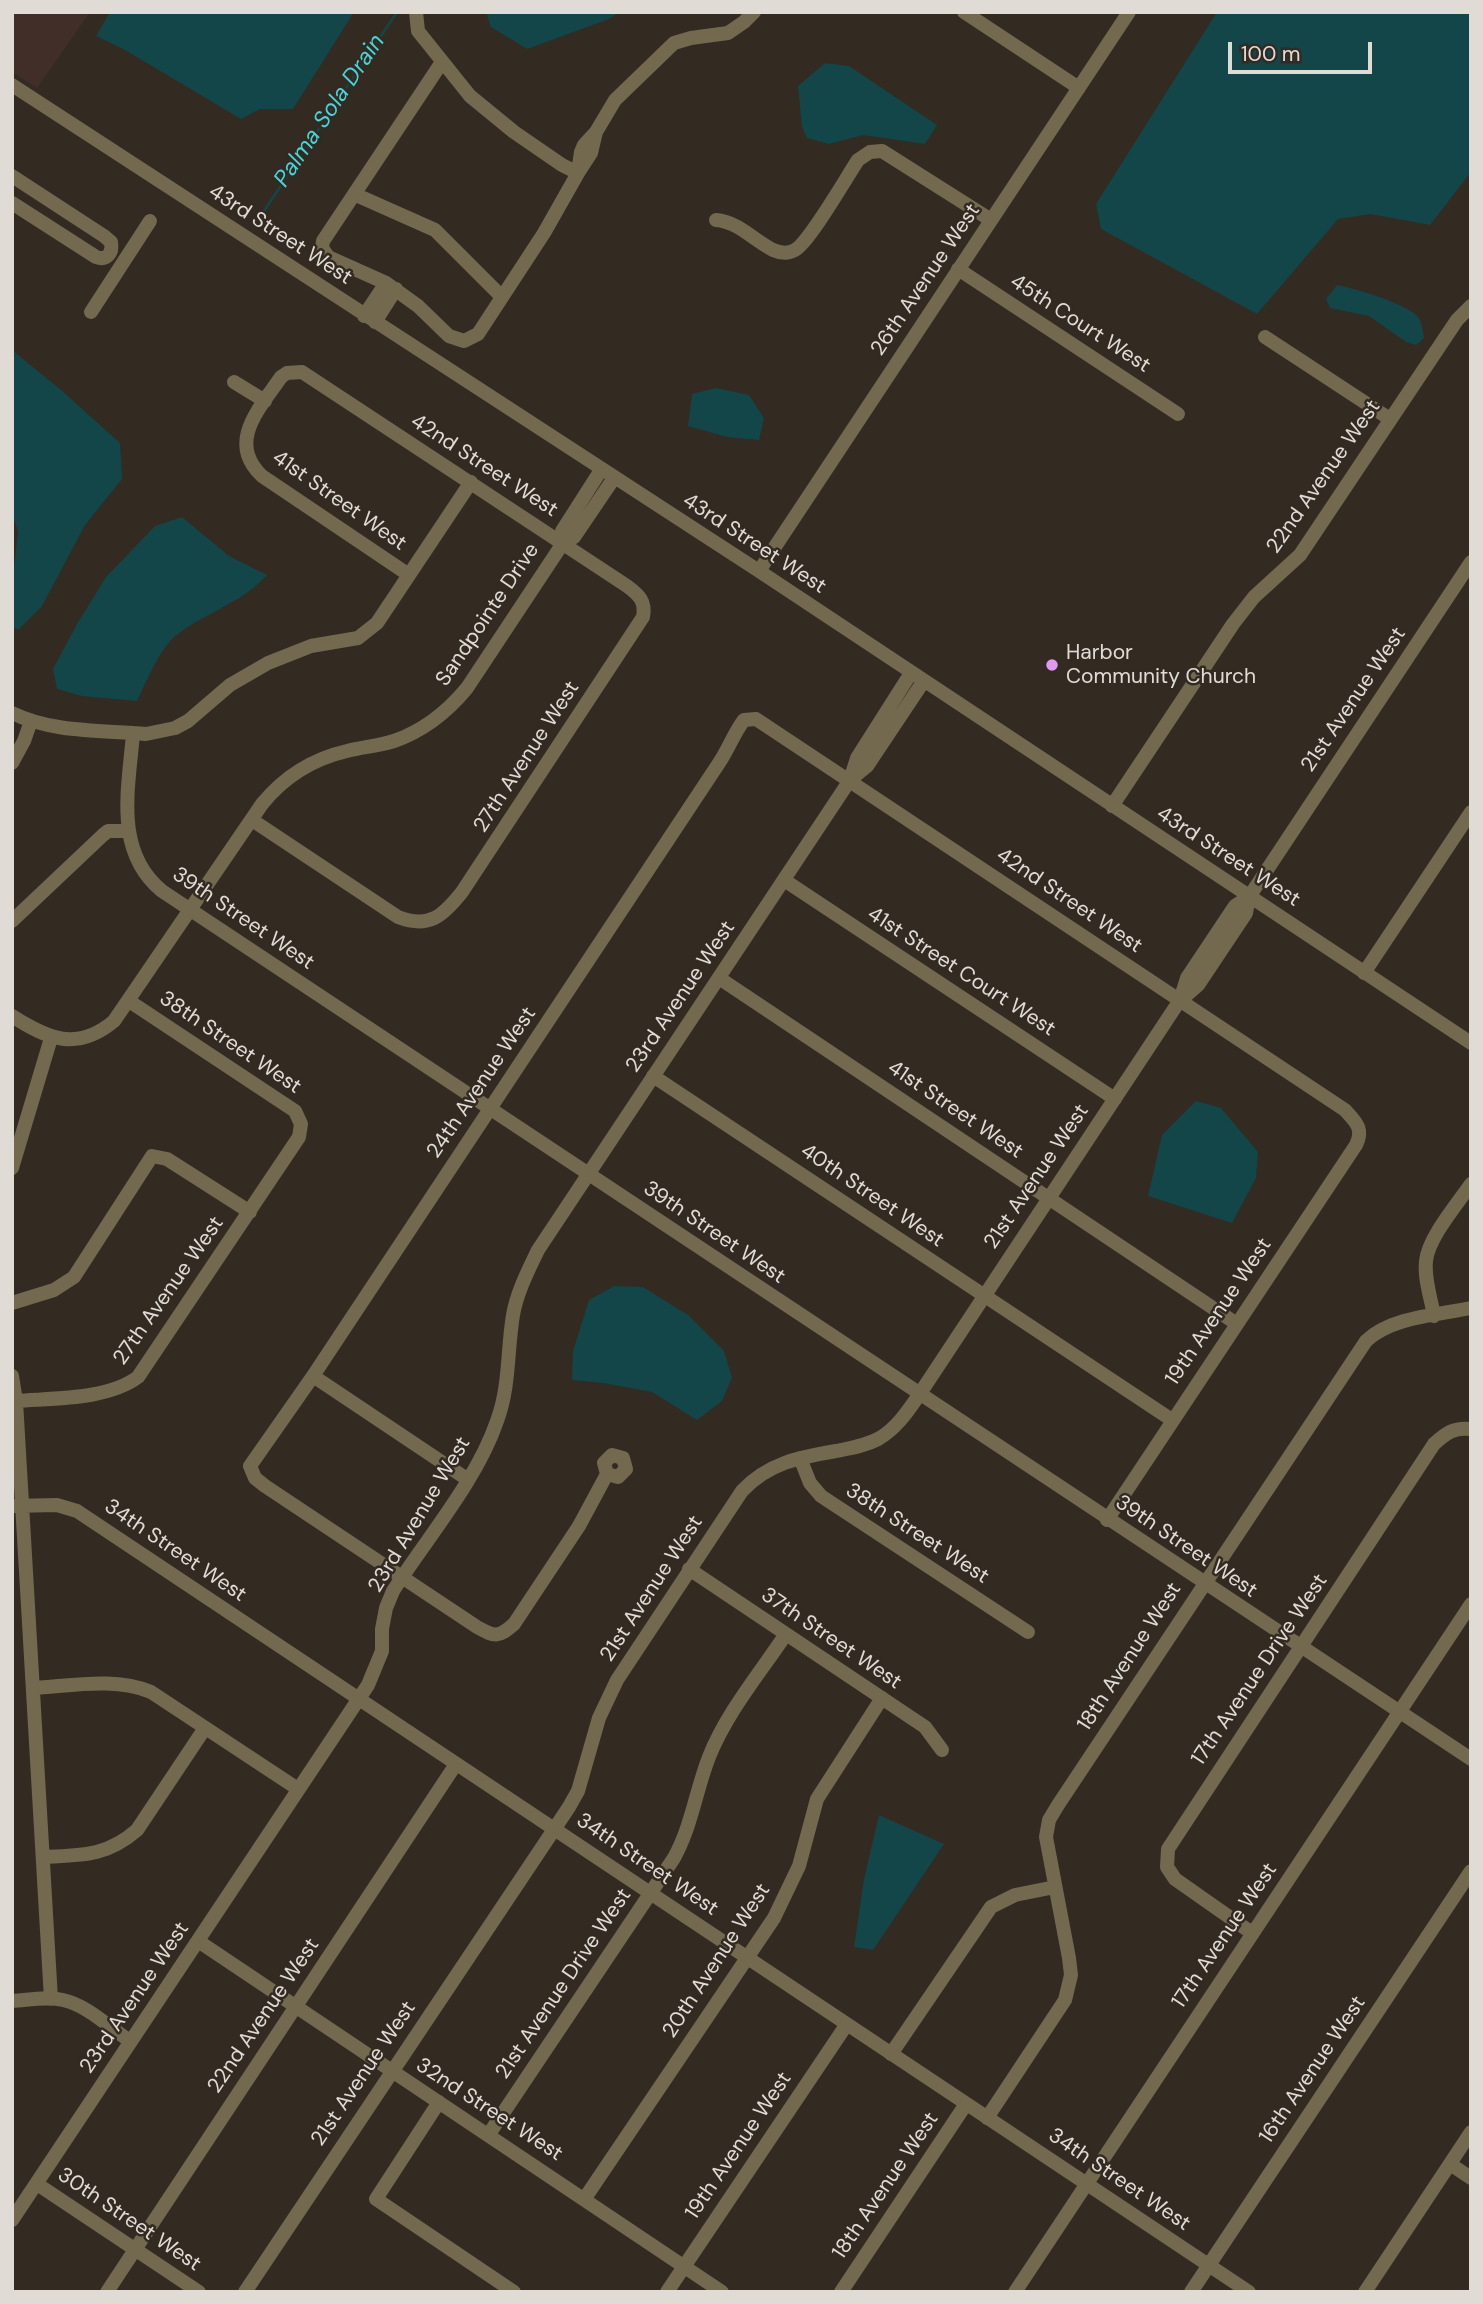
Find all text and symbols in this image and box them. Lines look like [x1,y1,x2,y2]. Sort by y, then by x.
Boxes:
scale bar [1231,28,1374,72]
water label: Palma Sola Drain [269,29,391,193]
text: 100 m [1241,40,1301,68]
street label: 43rd Street West [204,179,356,291]
street label: 26th Avenue West [866,199,986,361]
street label: 45th Court West [1005,269,1155,379]
street label: 22nd Avenue West [1262,395,1386,559]
street label: 42nd Street West [406,409,562,523]
street label: 41st Street West [267,445,411,557]
street label: 43rd Street West [678,488,830,600]
street label: Sandpointe Drive [431,539,545,691]
street label: 21st Avenue West [1296,623,1412,777]
place label: Harbor Community Church [1066,640,1256,690]
marker: Harbor Community Church [1044,657,1060,673]
street label: 27th Avenue West [469,677,585,837]
street label: 43rd Street West [1152,801,1304,913]
street label: 42nd Street West [991,843,1147,959]
street label: 39th Street West [167,862,319,976]
street label: 41st Street Court West [862,902,1060,1042]
street label: 23rd Avenue West [621,917,741,1077]
street label: 38th Street West [154,986,306,1100]
street label: 24th Avenue West [422,1003,542,1163]
street label: 41st Street West [883,1055,1027,1165]
street label: 21st Avenue West [979,1100,1095,1254]
street label: 40th Street West [795,1139,949,1253]
street label: 39th Street West [638,1176,790,1290]
street label: 27th Avenue West [108,1212,230,1370]
street label: 19th Avenue West [1160,1234,1278,1390]
street label: 23rd Avenue West [364,1433,476,1597]
street label: 38th Street West [841,1478,993,1590]
street label: 39th Street West [1110,1490,1262,1604]
street label: 34th Street West [99,1494,251,1608]
street label: 21st Avenue West [595,1511,709,1667]
street label: 17th Avenue Drive West [1187,1570,1333,1770]
street label: 18th Avenue West [1073,1578,1187,1736]
street label: 37th Street West [756,1583,906,1695]
street label: 34th Street West [571,1808,723,1922]
street label: 17th Avenue West [1167,1858,1283,2014]
street label: 20th Avenue West [658,1879,776,2043]
street label: 21st Avenue Drive West [491,1884,637,2084]
street label: 23rd Avenue West [75,1918,195,2078]
street label: 22nd Avenue West [203,1934,325,2098]
street label: 16th Avenue West [1254,1992,1372,2148]
street label: 21st Avenue West [306,1997,422,2151]
street label: 32nd Street West [411,2053,567,2167]
street label: 19th Avenue West [680,2068,798,2224]
street label: 18th Avenue West [828,2108,944,2264]
street label: 34th Street West [1043,2123,1195,2237]
street label: 30th Street West [53,2163,205,2277]

